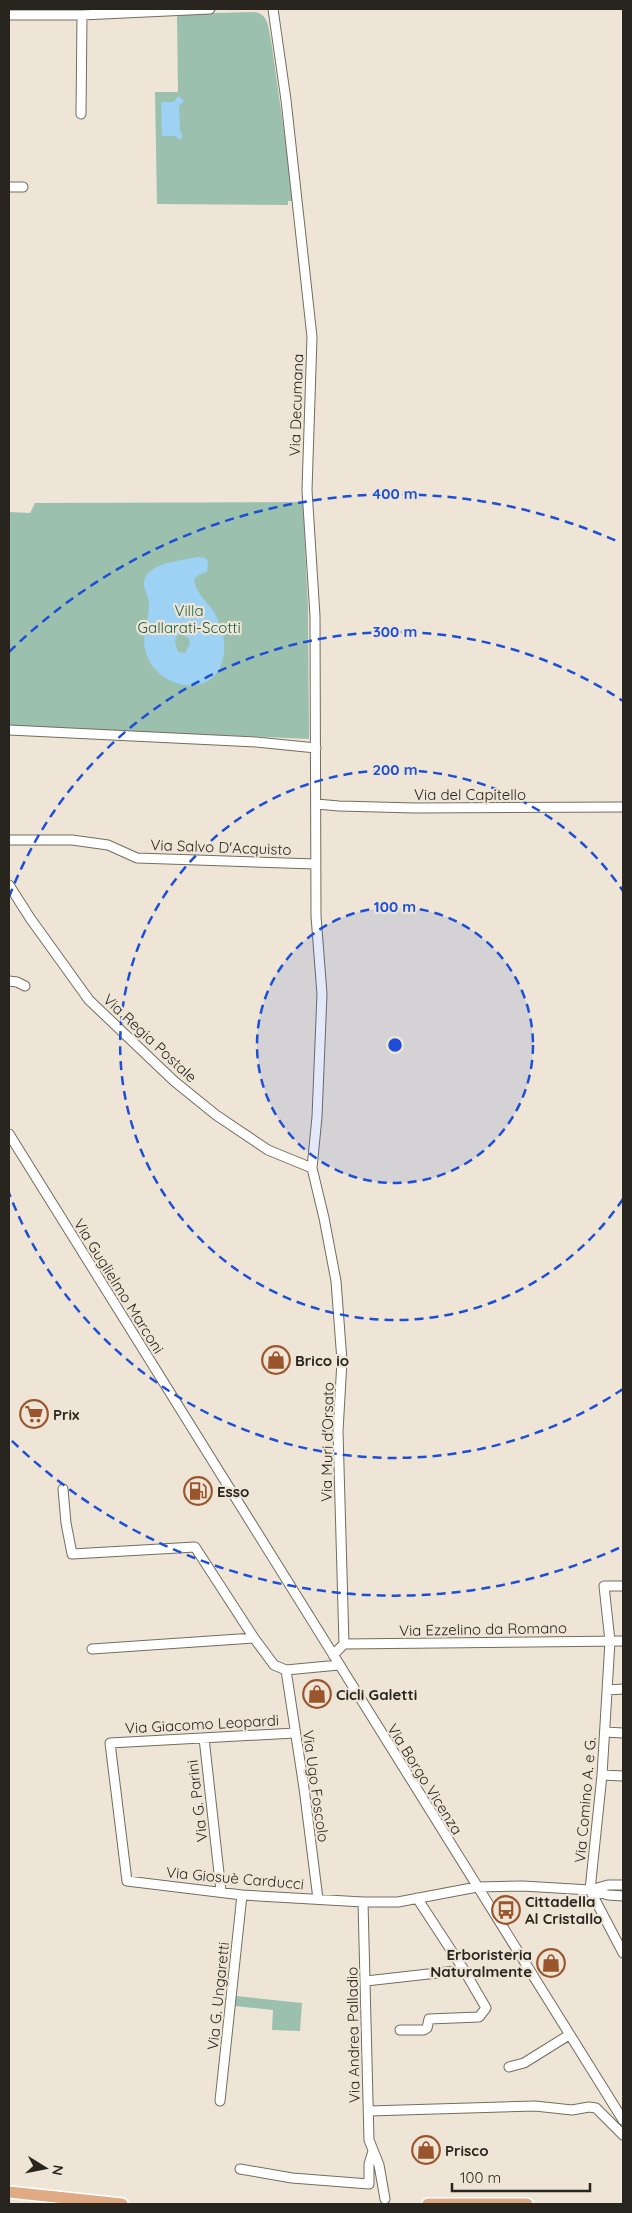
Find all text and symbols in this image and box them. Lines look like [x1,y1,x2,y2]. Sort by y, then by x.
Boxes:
street label: Via Decumana [285,353,307,457]
text: 400 m [372,484,418,503]
park label: Villa Gallarati-Scotti [137,601,241,637]
text: 300 m [373,622,417,641]
text: 200 m [373,760,418,779]
street label: Via del Capitello [414,785,526,804]
street label: Via Salvo D'Acquisto [150,835,292,859]
text: 100 m [374,897,416,916]
street label: Via Regia Postale [99,990,201,1086]
centre of rings [386,1036,404,1054]
street label: Via Guglielmo Marconi [70,1215,168,1357]
shop icon: Brico io [261,1345,291,1375]
place label: Brico io [295,1351,349,1370]
street label: Via Muri d'Orsato [316,1382,338,1502]
supermarket icon: Prix [19,1399,49,1429]
place label: Prix [53,1405,80,1424]
fuel station icon: Esso [183,1476,213,1506]
place label: Esso [217,1482,249,1501]
street label: Via Ezzelino da Romano [399,1618,567,1640]
shop icon: Cicli Galetti [302,1679,332,1709]
place label: Cicli Galetti [336,1685,417,1704]
street label: Via Giacomo Leopardi [125,1710,279,1738]
street label: Via Borgo Vicenza [383,1720,467,1838]
street label: Via Ugo Foscolo [299,1729,333,1843]
street label: Via Comino A. e G. [570,1736,600,1864]
street label: Via G. Parini [183,1759,211,1843]
street label: Via Giosuè Carducci [165,1863,305,1893]
place label: Cittadella Al Cristallo [525,1892,602,1928]
bus stop icon: Cittadella Al Cristallo [491,1895,521,1925]
street label: Via G. Ungaretti [203,1941,233,2051]
place label: Erboristeria Naturalmente [430,1945,532,1981]
shop icon: Erboristeria Naturalmente [536,1948,566,1978]
street label: Via Andrea Palladio [342,1967,364,2103]
shop icon: Prisco [411,2135,441,2165]
place label: Prisco [445,2141,489,2160]
north arrow [20,2143,70,2193]
scale bar [452,2160,590,2192]
text: N [48,2164,68,2177]
text: 100 m [460,2168,501,2187]

